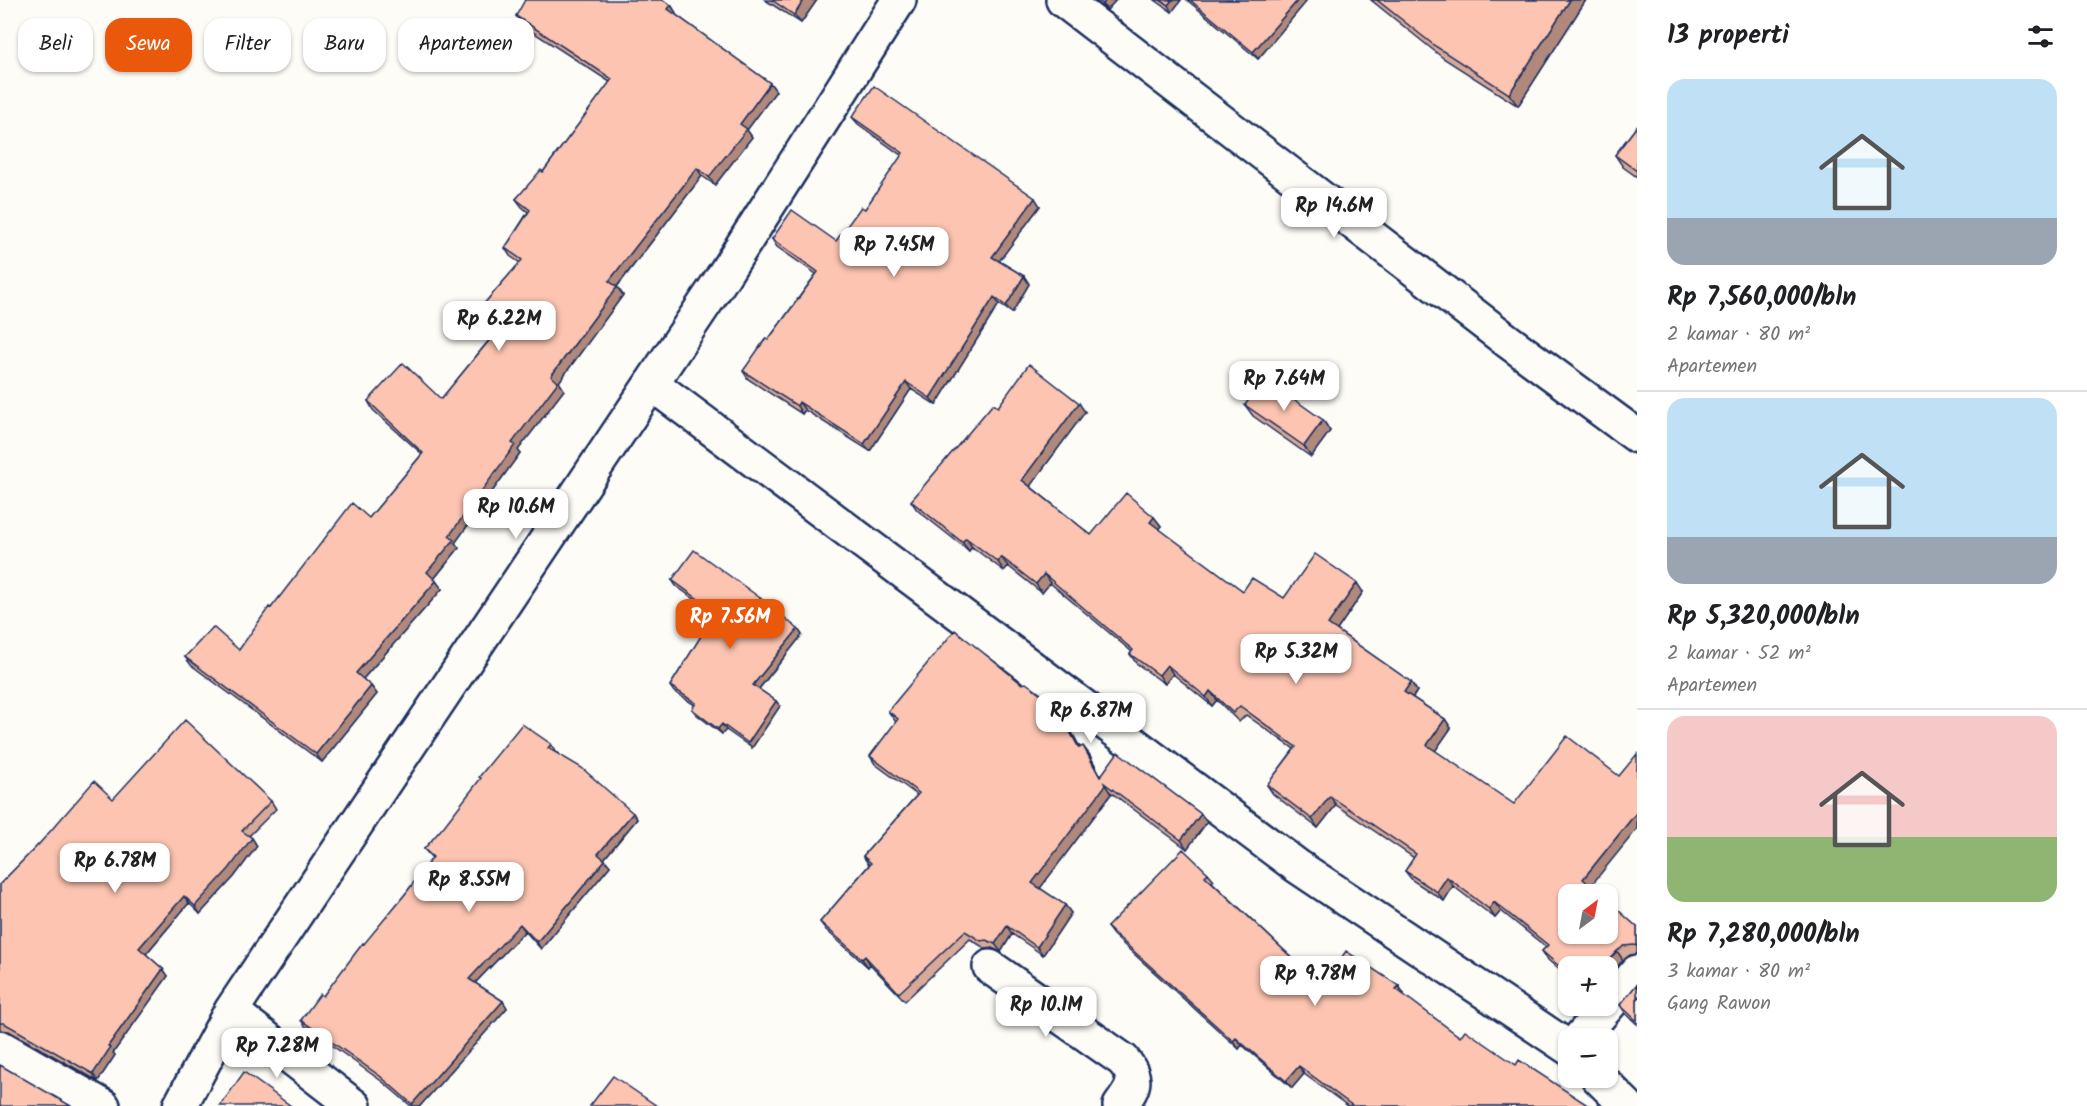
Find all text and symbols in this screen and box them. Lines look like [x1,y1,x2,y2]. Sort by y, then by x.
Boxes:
text: 13 properti [1667,15,1789,57]
chip: Beli [18,18,93,72]
chip: Sewa [105,18,192,72]
chip: Filter [204,18,291,72]
chip: Baru [303,18,386,72]
chip: Apartemen [398,18,534,72]
icon: filters [2024,20,2057,53]
icon: home [1808,118,1916,226]
pin: Rp 14.6M [1272,188,1396,239]
text: Rp 14.6M [1295,191,1373,223]
pin: Rp 7.45M [832,227,956,278]
text: Rp 7.45M [854,230,934,262]
text: Rp 7,560,000/bln [1667,277,1857,319]
pin: Rp 6.22M [437,301,561,352]
text: Rp 6.22M [457,304,541,336]
text: 2 kamar · 80 m² [1667,319,1810,351]
text: Apartemen [1667,351,1757,383]
pin: Rp 7.64M [1222,361,1346,412]
text: Rp 7.64M [1243,364,1325,396]
icon: home [1808,437,1916,545]
pin: Rp 10.6M [454,489,578,540]
text: Rp 10.6M [477,492,555,524]
text: Rp 5,320,000/bln [1667,596,1860,638]
pin: Rp 7.56M [668,599,792,650]
text: Rp 7.56M [690,602,770,634]
pin: Rp 5.32M [1234,634,1358,685]
text: Rp 5.32M [1254,637,1338,669]
text: 2 kamar · 52 m² [1667,638,1811,670]
text: Apartemen [1667,670,1757,702]
pin: Rp 6.87M [1029,693,1153,744]
text: Rp 6.87M [1050,696,1132,728]
icon: home [1808,755,1916,863]
pin: Rp 6.78M [53,843,177,894]
text: Rp 6.78M [74,846,156,878]
pin: Rp 8.55M [407,862,531,913]
text: Rp 8.55M [428,865,510,897]
north arrow [1558,884,1618,944]
map controls [1558,884,1618,1088]
text: Rp 7,280,000/bln [1667,914,1860,956]
pin: Rp 9.78M [1253,956,1377,1007]
button: + [1558,956,1618,1016]
text: 3 kamar · 80 m² [1667,956,1810,988]
text: Rp 9.78M [1274,959,1356,991]
pin: Rp 10.1M [984,987,1108,1038]
text: Gang Rawon [1667,988,1771,1020]
text: Rp 10.1M [1010,990,1082,1022]
pin: Rp 7.28M [215,1028,339,1079]
button: − [1558,1028,1618,1088]
text: Rp 7.28M [235,1031,319,1063]

